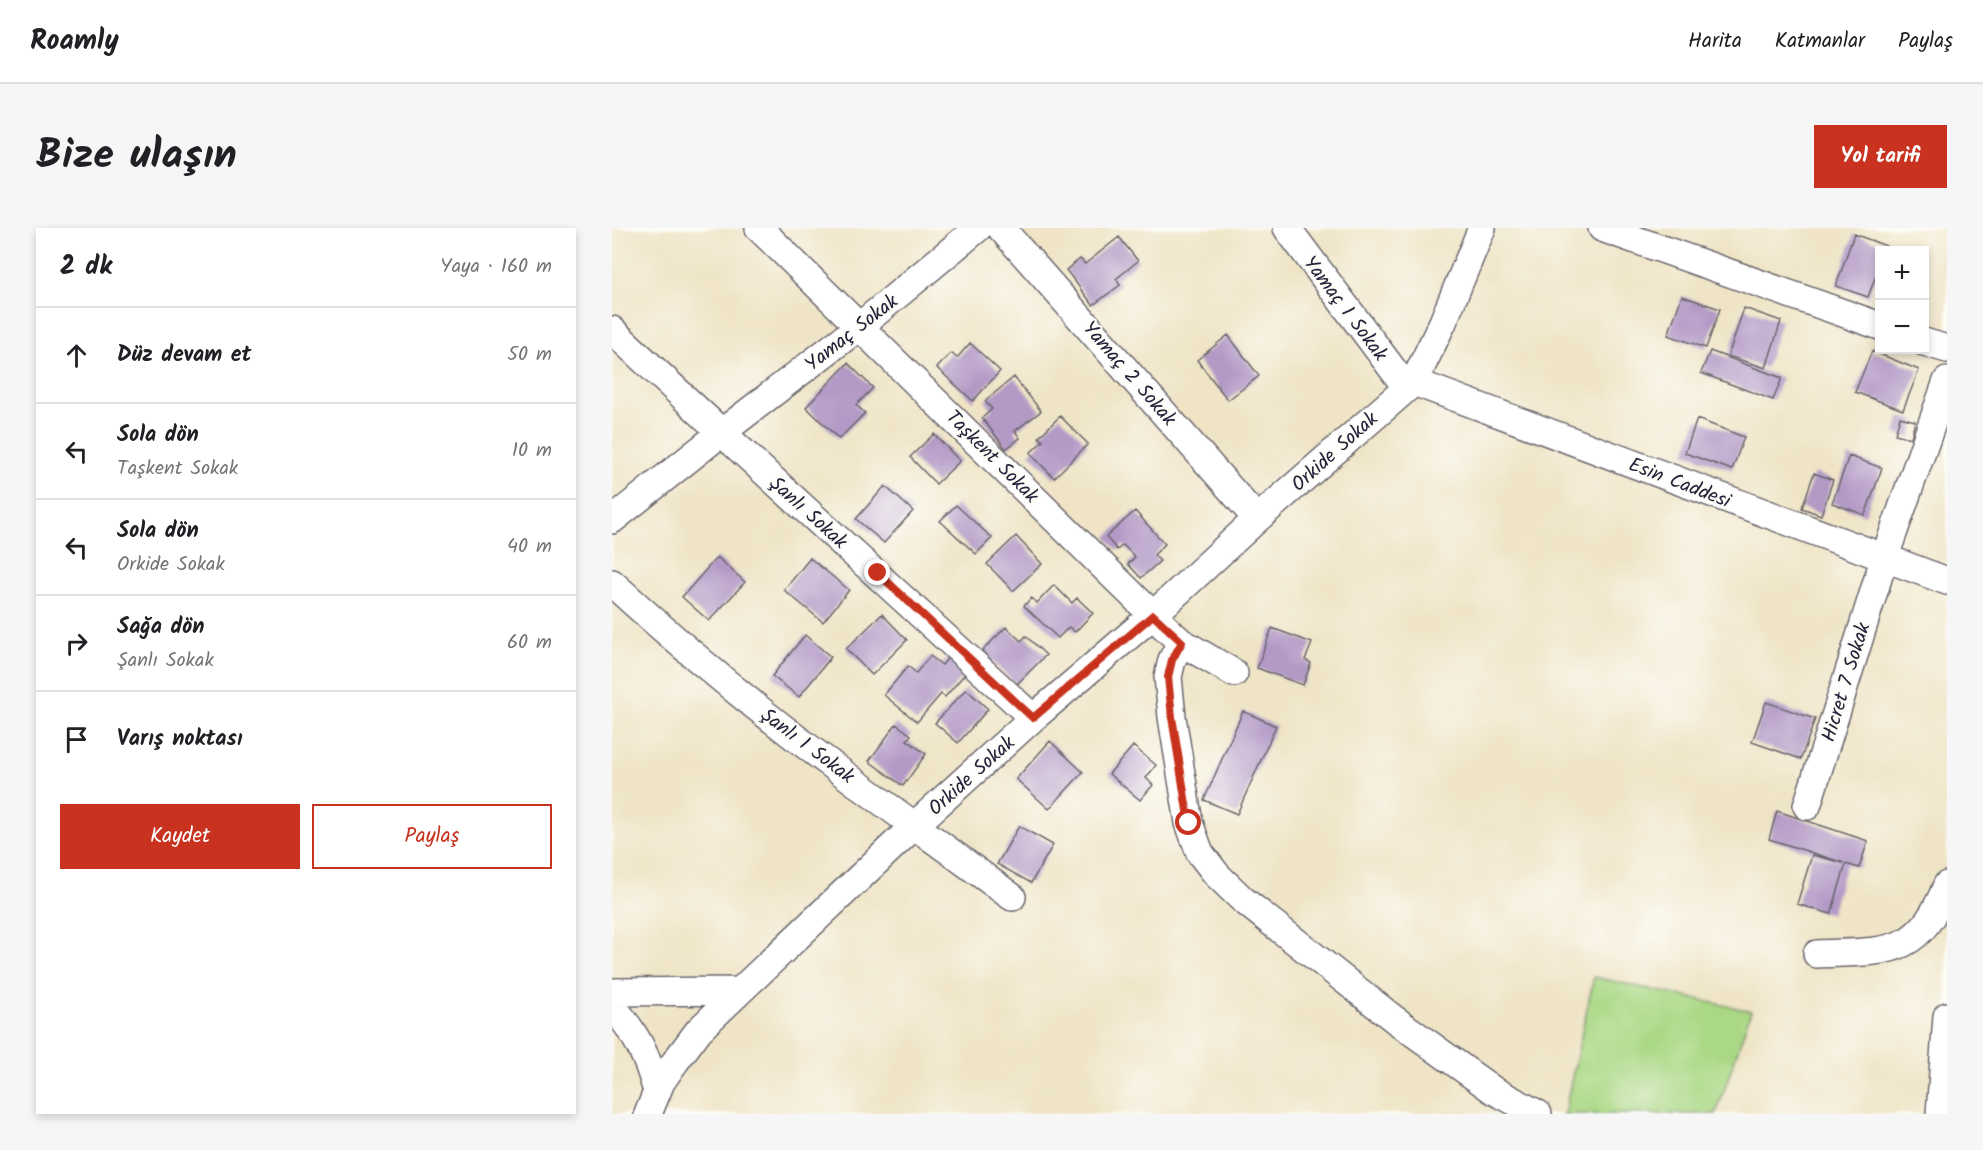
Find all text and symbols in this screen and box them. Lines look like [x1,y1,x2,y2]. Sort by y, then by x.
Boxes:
text: Roamly [30,19,119,64]
text: Harita [1688,25,1742,58]
text: Katmanlar [1775,25,1865,58]
text: Paylaş [1898,25,1953,58]
text: Bize ulaşın [36,123,237,190]
button: Yol tarifi [1814,125,1947,188]
text: 2 dk [60,246,112,288]
map controls [1875,246,1929,354]
button: + [1875,246,1929,300]
street label: Yamaç 1 Sokak [1294,250,1395,369]
text: Yaya · 160 m [440,251,552,283]
street label: Yamaç Sokak [799,286,906,380]
button: − [1875,300,1929,354]
street label: Yamaç 2 Sokak [1074,315,1184,435]
text: Düz devam et [117,338,251,373]
icon: ahead [60,339,93,372]
text: 50 m [507,339,552,371]
street label: Taşkent Sokak [937,403,1046,512]
street label: Orkide Sokak [1285,404,1387,500]
text: Sola dön [117,418,199,453]
icon: left [60,435,93,468]
text: 10 m [512,435,552,467]
street label: Esin Caddesi [1623,450,1736,518]
text: Taşkent Sokak [117,453,238,485]
street label: Şanlı Sokak [761,469,855,558]
text: Sola dön [117,514,199,549]
icon: left [60,531,93,564]
text: 40 m [507,531,552,563]
text: Orkide Sokak [117,549,225,581]
route end [864,559,890,585]
text: Sağa dön [117,610,204,645]
street label: Hicret 7 Sokak [1814,618,1880,746]
icon: right [60,627,93,660]
text: 60 m [507,627,552,659]
text: Şanlı Sokak [117,645,214,677]
street label: Şanlı 1 Sokak [753,700,861,793]
text: Varış noktası [117,722,243,757]
icon: arrive [60,723,93,756]
street label: Orkide Sokak [922,728,1024,824]
button: Kaydet [60,804,300,869]
button: Paylaş [312,804,552,869]
route start [1175,809,1201,835]

